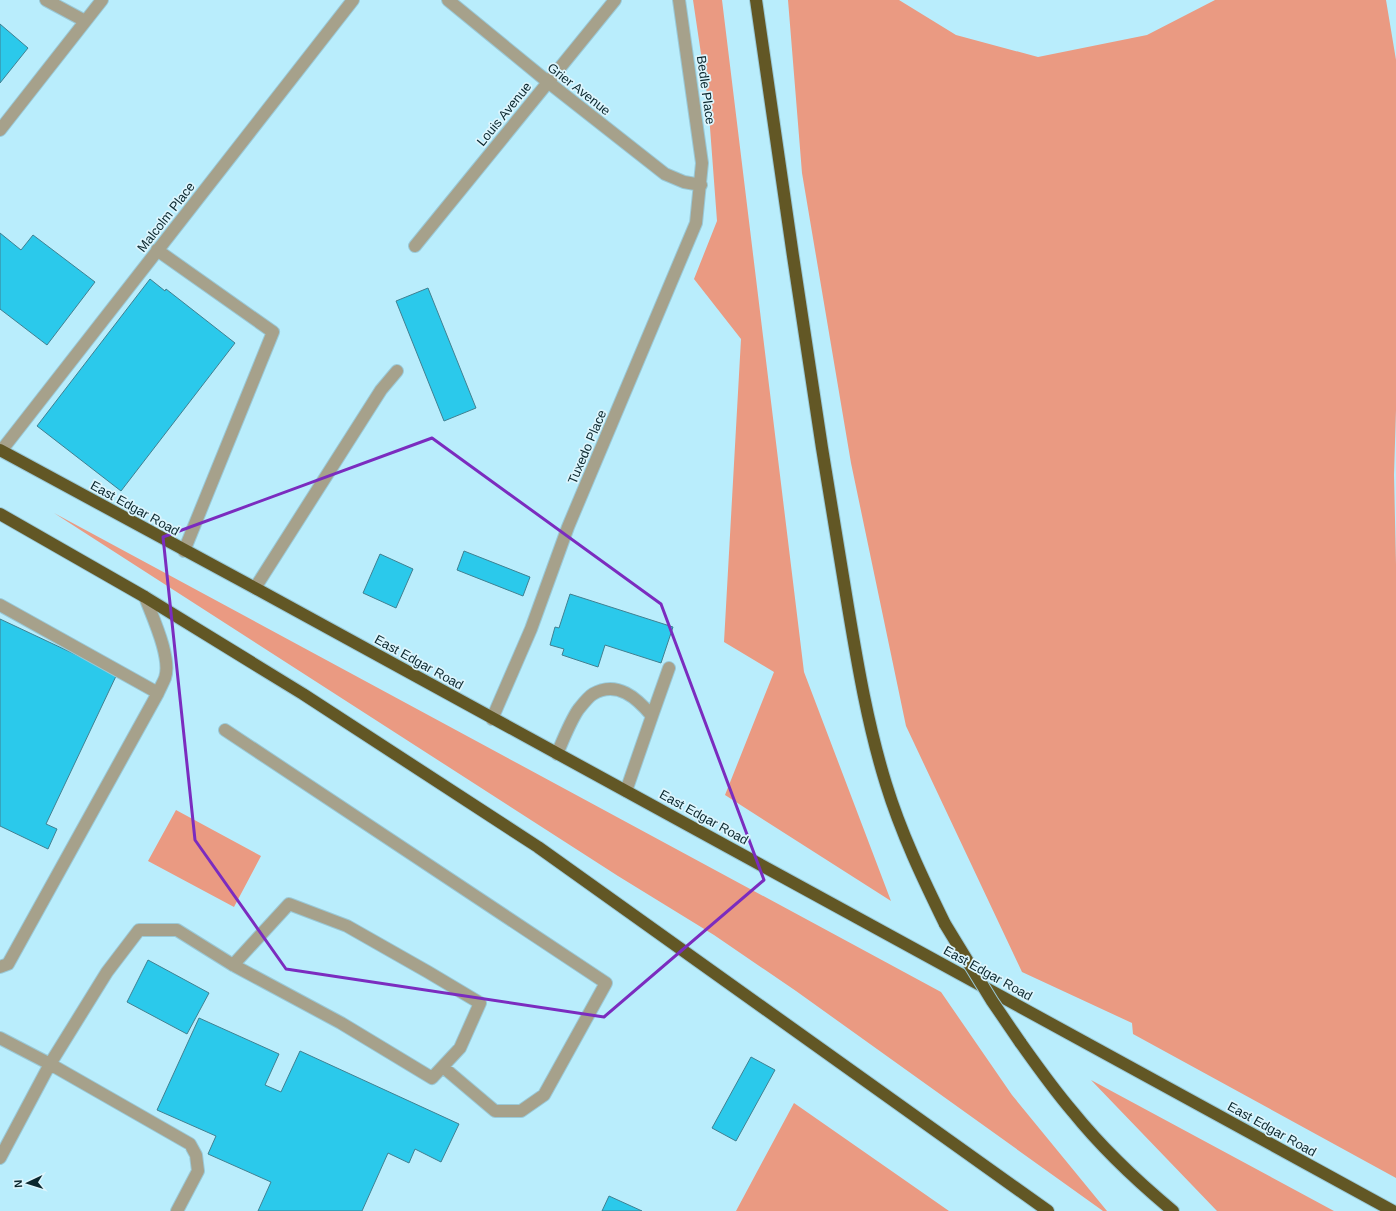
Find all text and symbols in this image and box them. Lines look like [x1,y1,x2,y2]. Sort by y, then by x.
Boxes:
street label: Bedle Place [694,55,718,125]
street label: Grier Avenue [545,60,613,118]
street label: Louis Avenue [474,79,534,149]
street label: Malcolm Place [134,179,198,255]
street label: Tuxedo Place [565,408,609,486]
street label: East Edgar Road [88,477,182,539]
street label: East Edgar Road [372,631,466,693]
street label: East Edgar Road [657,786,751,848]
street label: East Edgar Road [941,942,1035,1004]
street label: East Edgar Road [1225,1098,1319,1160]
north arrow [8,1163,48,1203]
text: N [12,1179,24,1188]

